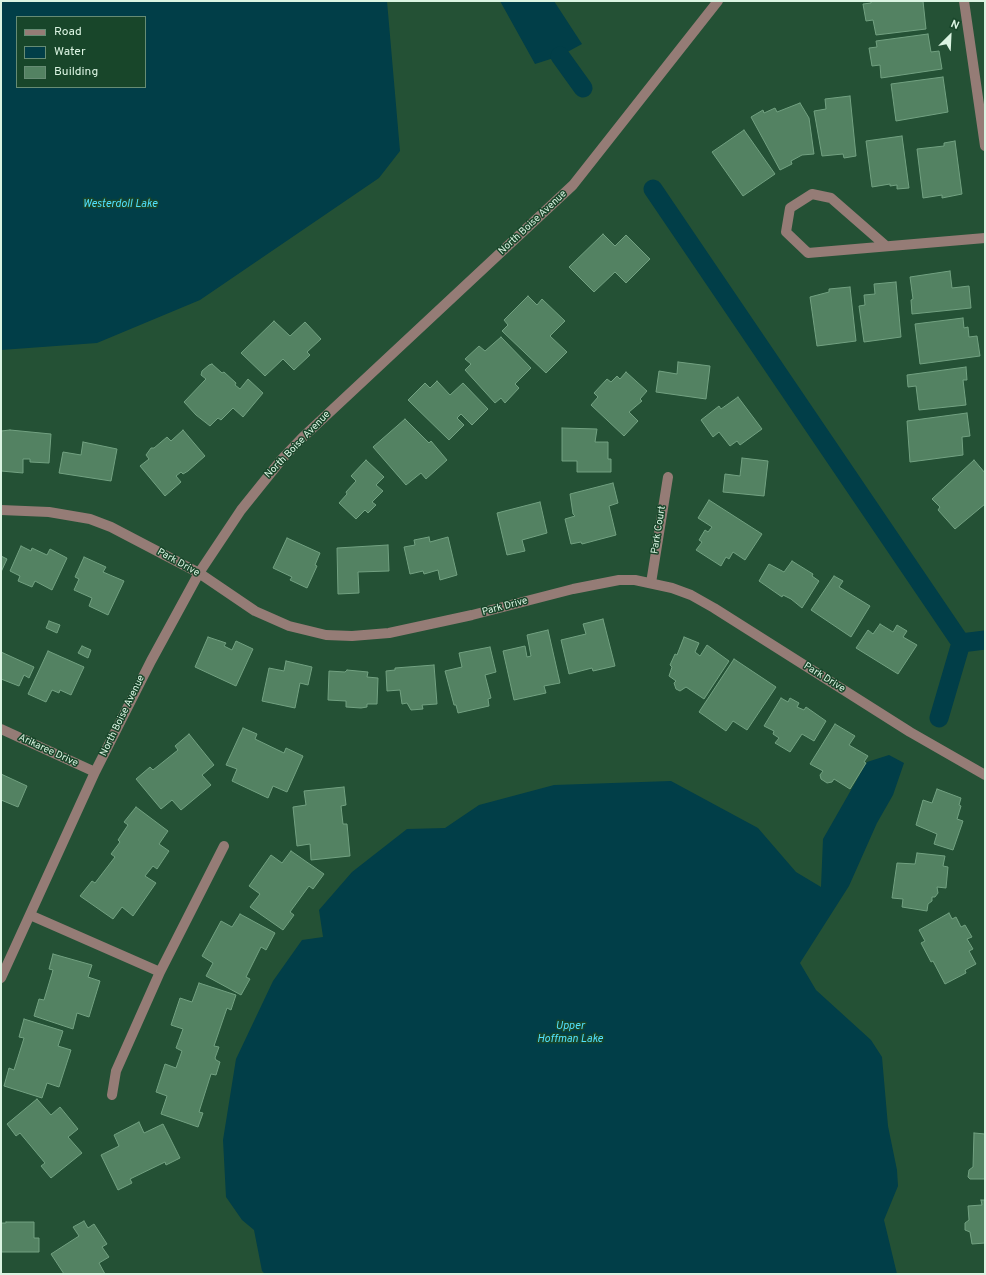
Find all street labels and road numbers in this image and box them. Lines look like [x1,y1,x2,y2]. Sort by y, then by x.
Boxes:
street label: North Boise Avenue [496,188,570,258]
street label: North Boise Avenue [263,409,333,481]
street label: Park Court [649,505,669,555]
street label: Park Drive [155,546,201,580]
street label: Park Drive [481,595,529,619]
street label: Park Drive [801,661,847,695]
street label: North Boise Avenue [98,673,148,759]
street label: Arikaree Drive [16,732,80,770]

